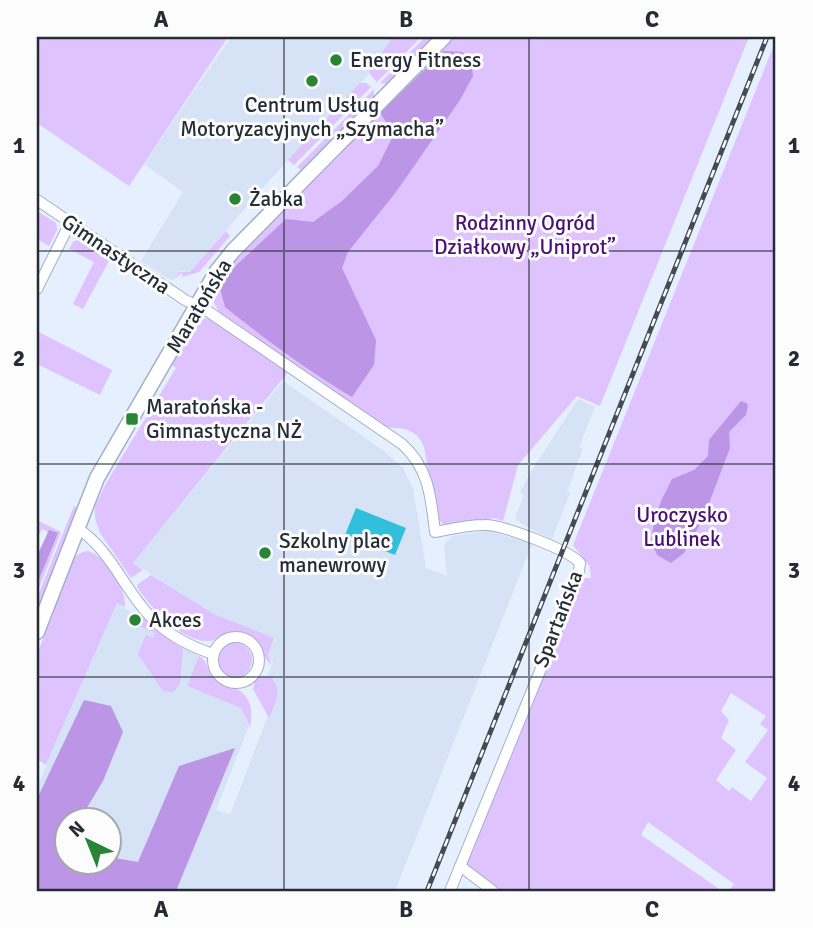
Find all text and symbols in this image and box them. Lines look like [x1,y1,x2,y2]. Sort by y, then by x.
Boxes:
text: A [154,5,169,34]
text: B [399,5,413,34]
text: C [645,5,659,34]
place label: Energy Fitness [350,47,481,73]
marker: Energy Fitness [328,52,344,68]
marker: Centrum Usług Motoryzacyjnych „Szymacha” [304,73,320,89]
place label: Centrum Usług Motoryzacyjnych „Szymacha” [180,92,444,142]
text: 1 [13,131,25,160]
text: 1 [788,131,800,160]
place label: Żabka [249,186,303,212]
marker: Żabka [227,191,243,207]
street label: Gimnastyczna [57,208,175,300]
park label: Rodzinny Ogród Działkowy „Uniprot” [434,210,616,260]
street label: Maratońska [161,254,237,358]
text: 2 [13,344,25,373]
text: 2 [788,344,800,373]
place label: Maratońska - Gimnastyczna NŻ [146,394,302,444]
marker: Maratońska - Gimnastyczna NŻ [124,411,140,427]
park label: Uroczysko Lublinek [636,502,728,552]
place label: Szkolny plac manewrowy [279,528,391,578]
marker: Szkolny plac manewrowy [257,545,273,561]
text: 3 [13,556,25,585]
text: 3 [788,556,800,585]
street label: Spartańska [528,567,588,671]
place label: Akces [149,607,201,633]
marker: Akces [127,612,143,628]
text: 4 [13,769,25,798]
text: 4 [788,769,800,798]
north arrow [52,806,122,876]
text: N [64,816,90,843]
text: A [154,895,169,924]
text: B [399,895,413,924]
text: C [645,895,659,924]

